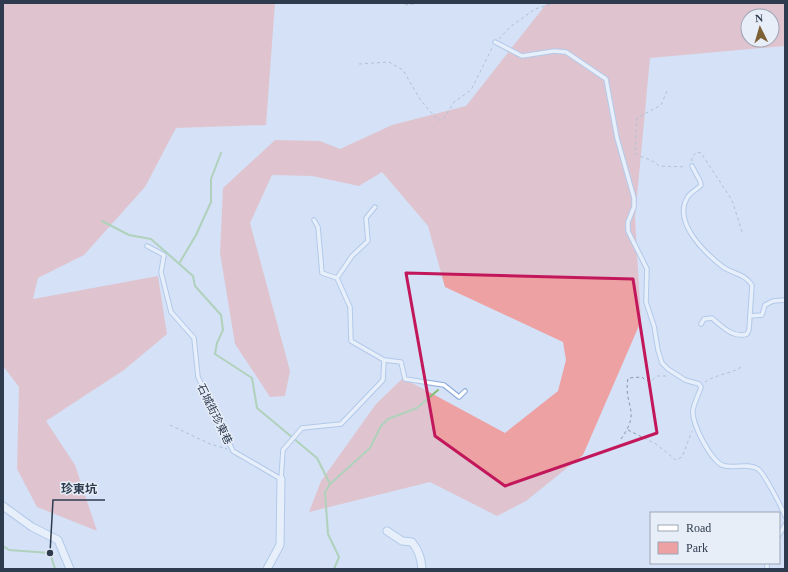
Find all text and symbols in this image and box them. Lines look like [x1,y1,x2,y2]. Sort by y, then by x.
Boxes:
north arrow [740,8,780,48]
text: N [755,12,764,24]
street label: 石城街珍東巷 [195,382,235,446]
callout: 珍東坑 [53,476,105,500]
text: 珍東坑 [61,482,97,496]
legend [650,512,780,564]
text: Road [686,521,711,535]
text: Park [686,541,708,555]

